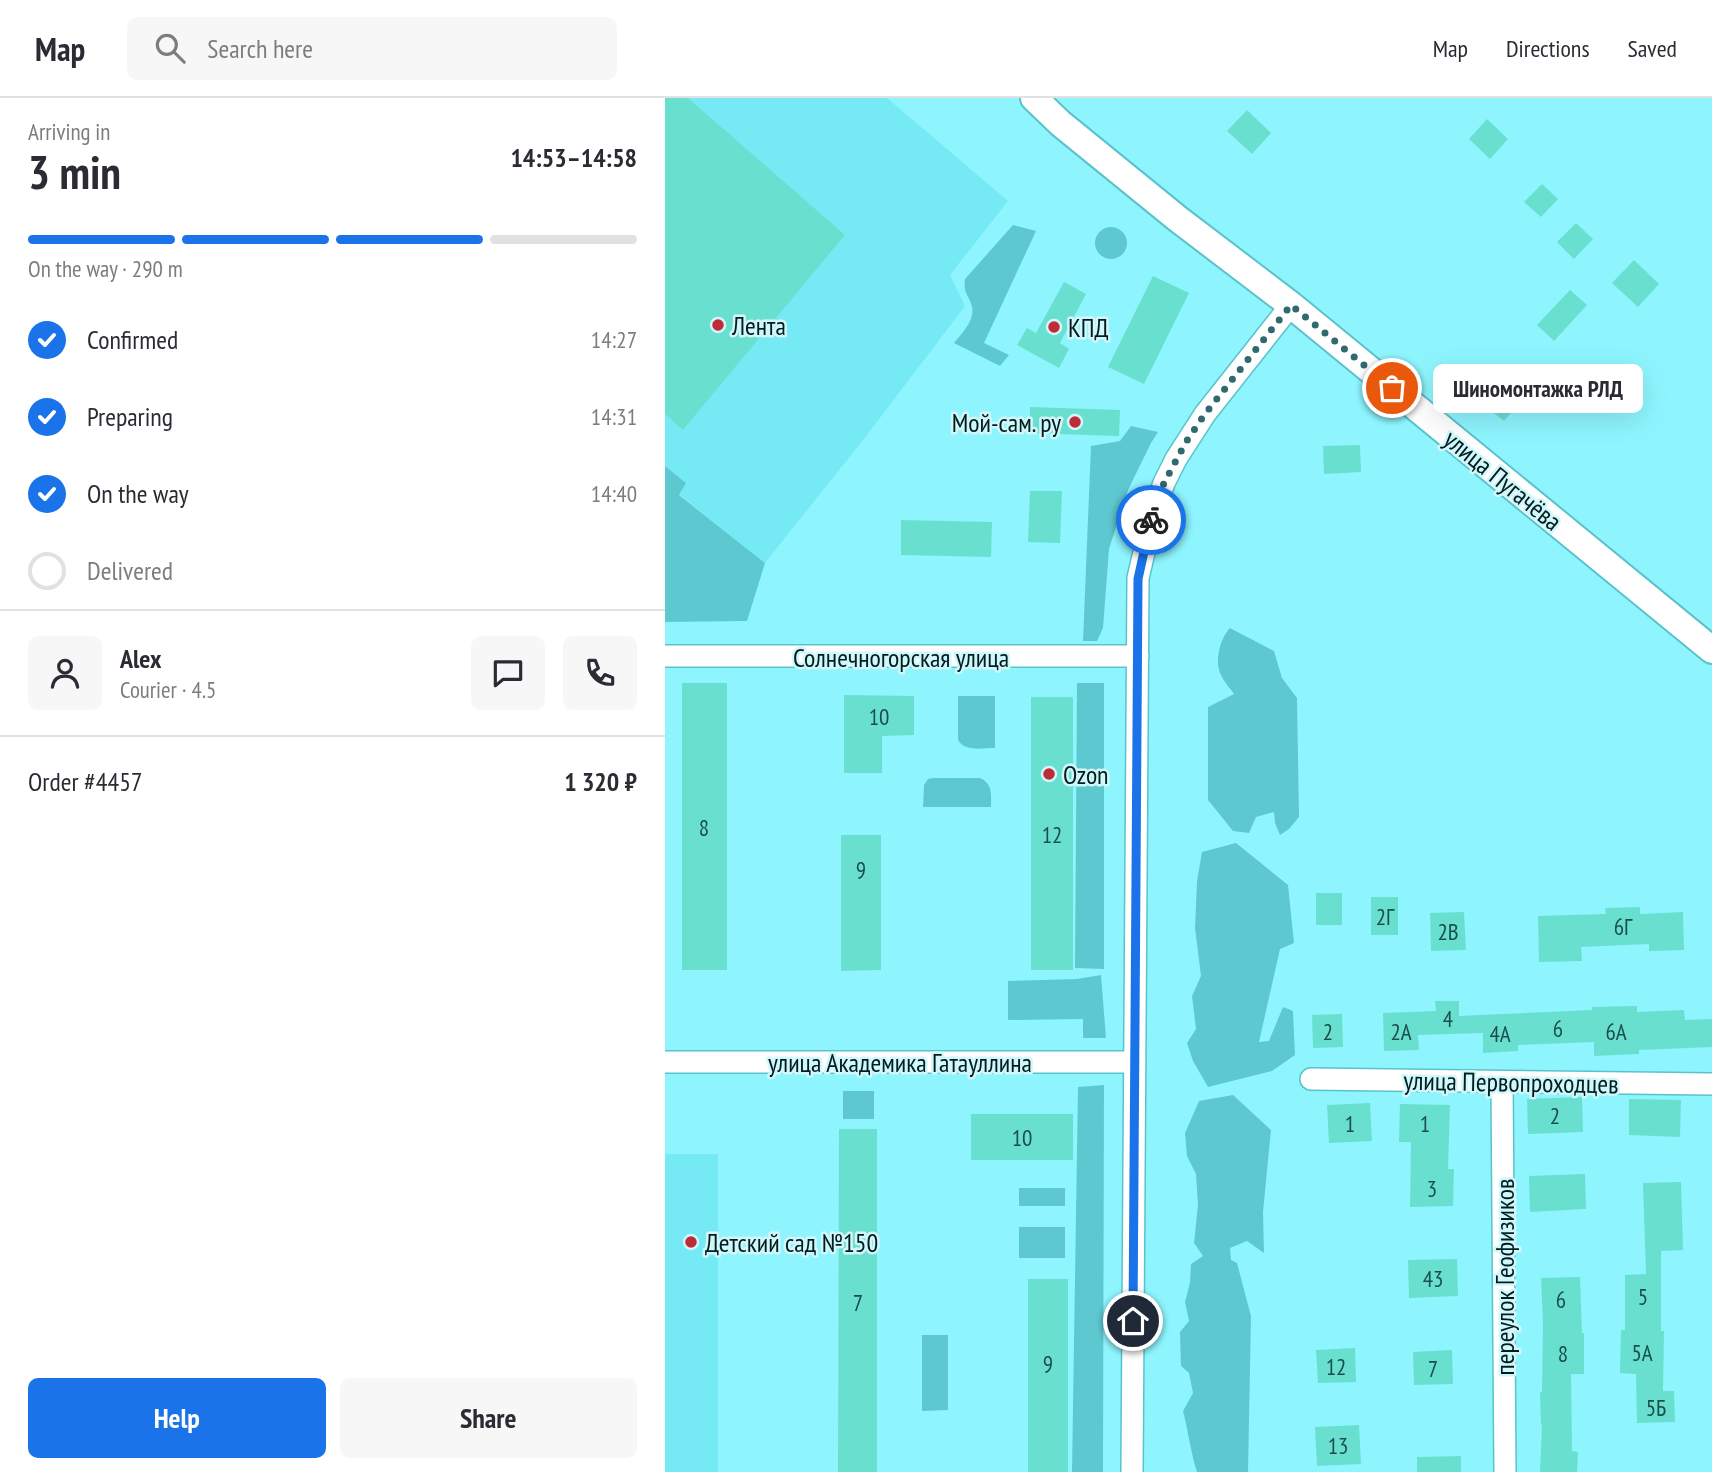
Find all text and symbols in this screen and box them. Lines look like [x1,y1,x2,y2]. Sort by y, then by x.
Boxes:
search box [127,17,617,80]
text: Map [35,27,85,70]
icon: search [151,29,189,67]
text: Search here [207,32,313,65]
text: Map [1433,33,1468,64]
text: Directions [1506,33,1590,64]
text: Saved [1628,33,1677,64]
text: Arriving in [28,117,110,146]
text: 14:53–14:58 [510,141,637,174]
text: 3 min [28,142,121,202]
text: On the way · 290 m [28,254,183,283]
place label: Лента [731,309,786,342]
place label: КПД [1068,311,1109,344]
marker: Лента [710,317,726,333]
marker: КПД [1046,319,1062,335]
icon: check [28,321,66,359]
text: Confirmed [87,323,178,356]
text: 14:27 [591,325,637,354]
pin [1362,358,1422,418]
callout: Шиномонтажка РЛД [1434,364,1644,412]
icon: bag [1373,369,1411,407]
text: Шиномонтажка РЛД [1453,374,1623,403]
icon: check [28,398,66,436]
text: Preparing [87,400,173,433]
text: 14:31 [591,402,637,431]
place label: Мой-сам. ру [952,406,1061,439]
marker: Мой-сам. ру [1067,414,1083,430]
street label: улица Пугачёва [1437,422,1569,538]
icon: check [28,475,66,513]
text: On the way [87,477,189,510]
text: 14:40 [591,479,637,508]
courier [1116,485,1186,555]
icon: bike [1132,501,1170,539]
text: Delivered [87,554,173,587]
button: person [28,636,102,710]
button: chat [471,636,545,710]
button: phone [563,636,637,710]
street label: Солнечногорская улица [793,641,1009,674]
text: Alex [120,642,161,675]
text: Courier · 4.5 [120,675,216,704]
house number: 10 [869,702,889,731]
place label: Ozon [1063,758,1109,791]
text: Order #4457 [28,765,143,798]
text: 1 320 ₽ [564,765,637,798]
marker: Ozon [1041,766,1057,782]
house number: 8 [699,813,709,842]
house number: 12 [1042,820,1062,849]
house number: 9 [856,855,866,884]
house number: 2Г [1376,902,1395,931]
house number: 6Г [1614,912,1633,941]
house number: 2В [1437,917,1459,946]
house number: 4 [1443,1004,1453,1033]
house number: 6 [1553,1014,1563,1043]
house number: 2 [1323,1017,1333,1046]
house number: 2А [1390,1017,1412,1046]
house number: 6А [1605,1017,1627,1046]
house number: 4А [1489,1019,1511,1048]
street label: улица Академика Гатауллина [768,1046,1032,1079]
street label: улица Первопроходцев [1403,1064,1619,1100]
house number: 2 [1550,1101,1560,1130]
house number: 1 [1345,1109,1355,1138]
house number: 1 [1420,1109,1430,1138]
house number: 10 [1012,1123,1032,1152]
house number: 3 [1427,1174,1437,1203]
street label: переулок Геофизиков [1488,1179,1521,1375]
place label: Детский сад №150 [705,1226,878,1259]
marker: Детский сад №150 [683,1234,699,1250]
house number: 43 [1423,1264,1443,1293]
house number: 5 [1638,1282,1648,1311]
house number: 6 [1556,1285,1566,1314]
house number: 7 [853,1288,863,1317]
pin [1103,1291,1163,1351]
icon: home [1114,1302,1152,1340]
house number: 5А [1631,1338,1653,1367]
house number: 8 [1558,1339,1568,1368]
house number: 9 [1043,1349,1053,1378]
house number: 12 [1326,1352,1346,1381]
house number: 7 [1428,1354,1438,1383]
button: Help [28,1378,326,1458]
button: Share [340,1378,637,1458]
house number: 5Б [1646,1393,1666,1422]
house number: 13 [1328,1431,1348,1460]

